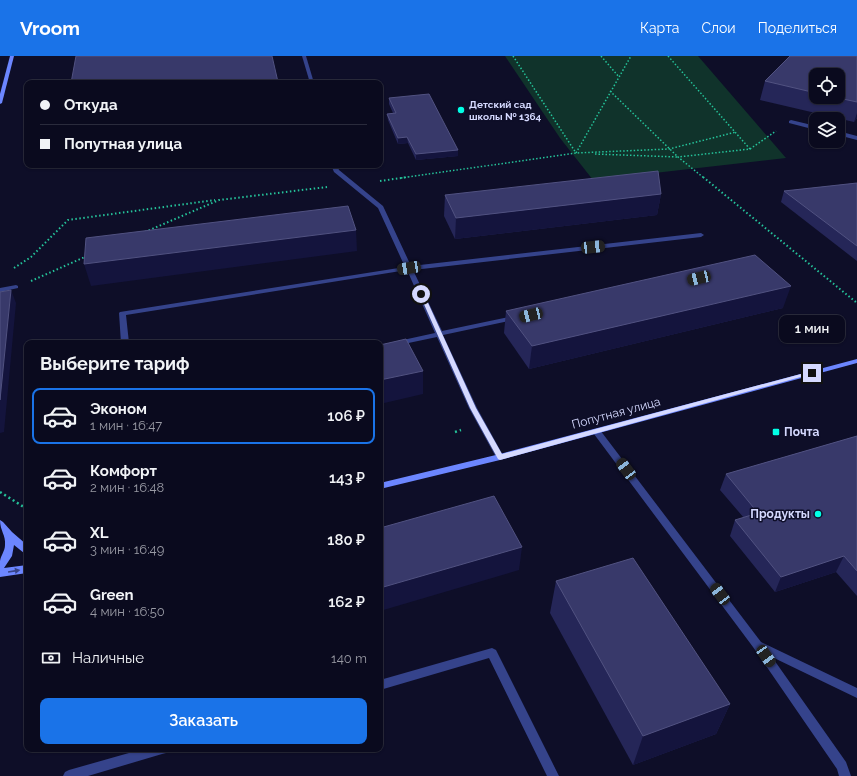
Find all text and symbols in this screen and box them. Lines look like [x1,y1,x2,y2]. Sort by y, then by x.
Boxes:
text: Vroom [20,17,80,39]
text: Карта [640,20,679,36]
text: Слои [701,20,736,36]
text: Поделиться [758,20,837,36]
map controls [809,68,845,148]
button: locate [809,68,845,104]
text: Откуда [64,96,118,114]
place label: Детский сад школы № 1364 [469,99,542,122]
marker: Детский сад школы № 1364 [456,105,466,115]
button: layers [809,112,845,148]
text: Попутная улица [64,135,182,153]
car [580,240,606,254]
car [396,260,422,276]
car [686,269,712,287]
route start [412,285,430,303]
car [518,306,544,324]
callout: 1 мин [779,315,845,343]
text: 1 мин [795,321,829,336]
text: Выберите тариф [40,353,190,374]
route end [803,364,821,382]
street label: Попутная улица [570,394,662,432]
icon: car [42,398,78,434]
text: Эконом [90,400,147,418]
text: 106 ₽ [327,407,365,425]
text: 1 мин · 16:47 [90,418,162,433]
place label: Почта [784,425,820,439]
marker: Почта [771,427,781,437]
car [614,456,638,482]
icon: car [42,460,78,496]
text: Комфорт [90,462,157,480]
text: 143 ₽ [329,469,365,487]
text: 2 мин · 16:48 [90,480,164,495]
place label: Продукты [750,507,810,521]
marker: Продукты [813,509,823,519]
icon: car [42,522,78,558]
text: XL [90,524,108,542]
text: 180 ₽ [327,531,365,549]
text: 3 мин · 16:49 [90,542,164,557]
one-way arrow [7,568,20,574]
car [708,581,732,607]
icon: car [42,584,78,620]
text: Green [90,586,134,604]
text: 162 ₽ [328,593,365,611]
text: 4 мин · 16:50 [90,604,165,619]
car [754,643,778,669]
icon: cash [40,647,62,669]
text: Наличные [72,649,144,667]
text: 140 m [331,651,367,666]
button: Заказать [40,698,367,744]

